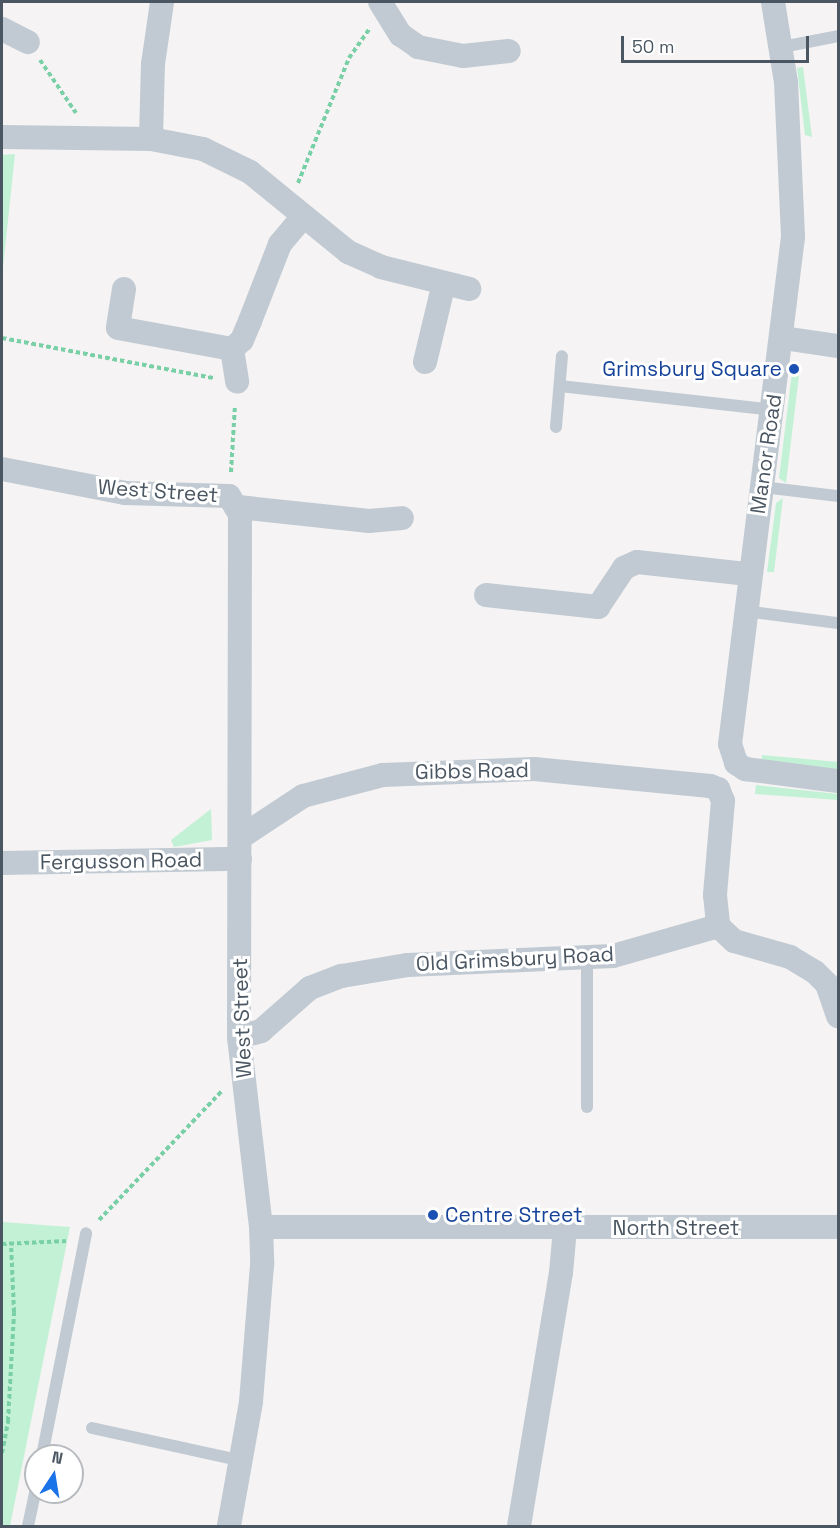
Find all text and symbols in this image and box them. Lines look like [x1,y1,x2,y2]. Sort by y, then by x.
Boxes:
scale bar [624,24,812,62]
text: 50 m [632,35,674,58]
place label: Grimsbury Square [602,356,782,382]
marker: Grimsbury Square [787,362,801,376]
street label: Manor Road [745,392,787,516]
street label: West Street [97,474,219,508]
street label: Gibbs Road [415,757,529,785]
street label: Fergusson Road [40,847,202,875]
street label: Old Grimsbury Road [415,941,615,977]
street label: West Street [227,957,257,1079]
place label: Centre Street [445,1202,583,1228]
marker: Centre Street [426,1208,440,1222]
street label: North Street [613,1215,739,1241]
north arrow [24,1444,84,1504]
text: N [50,1446,65,1469]

